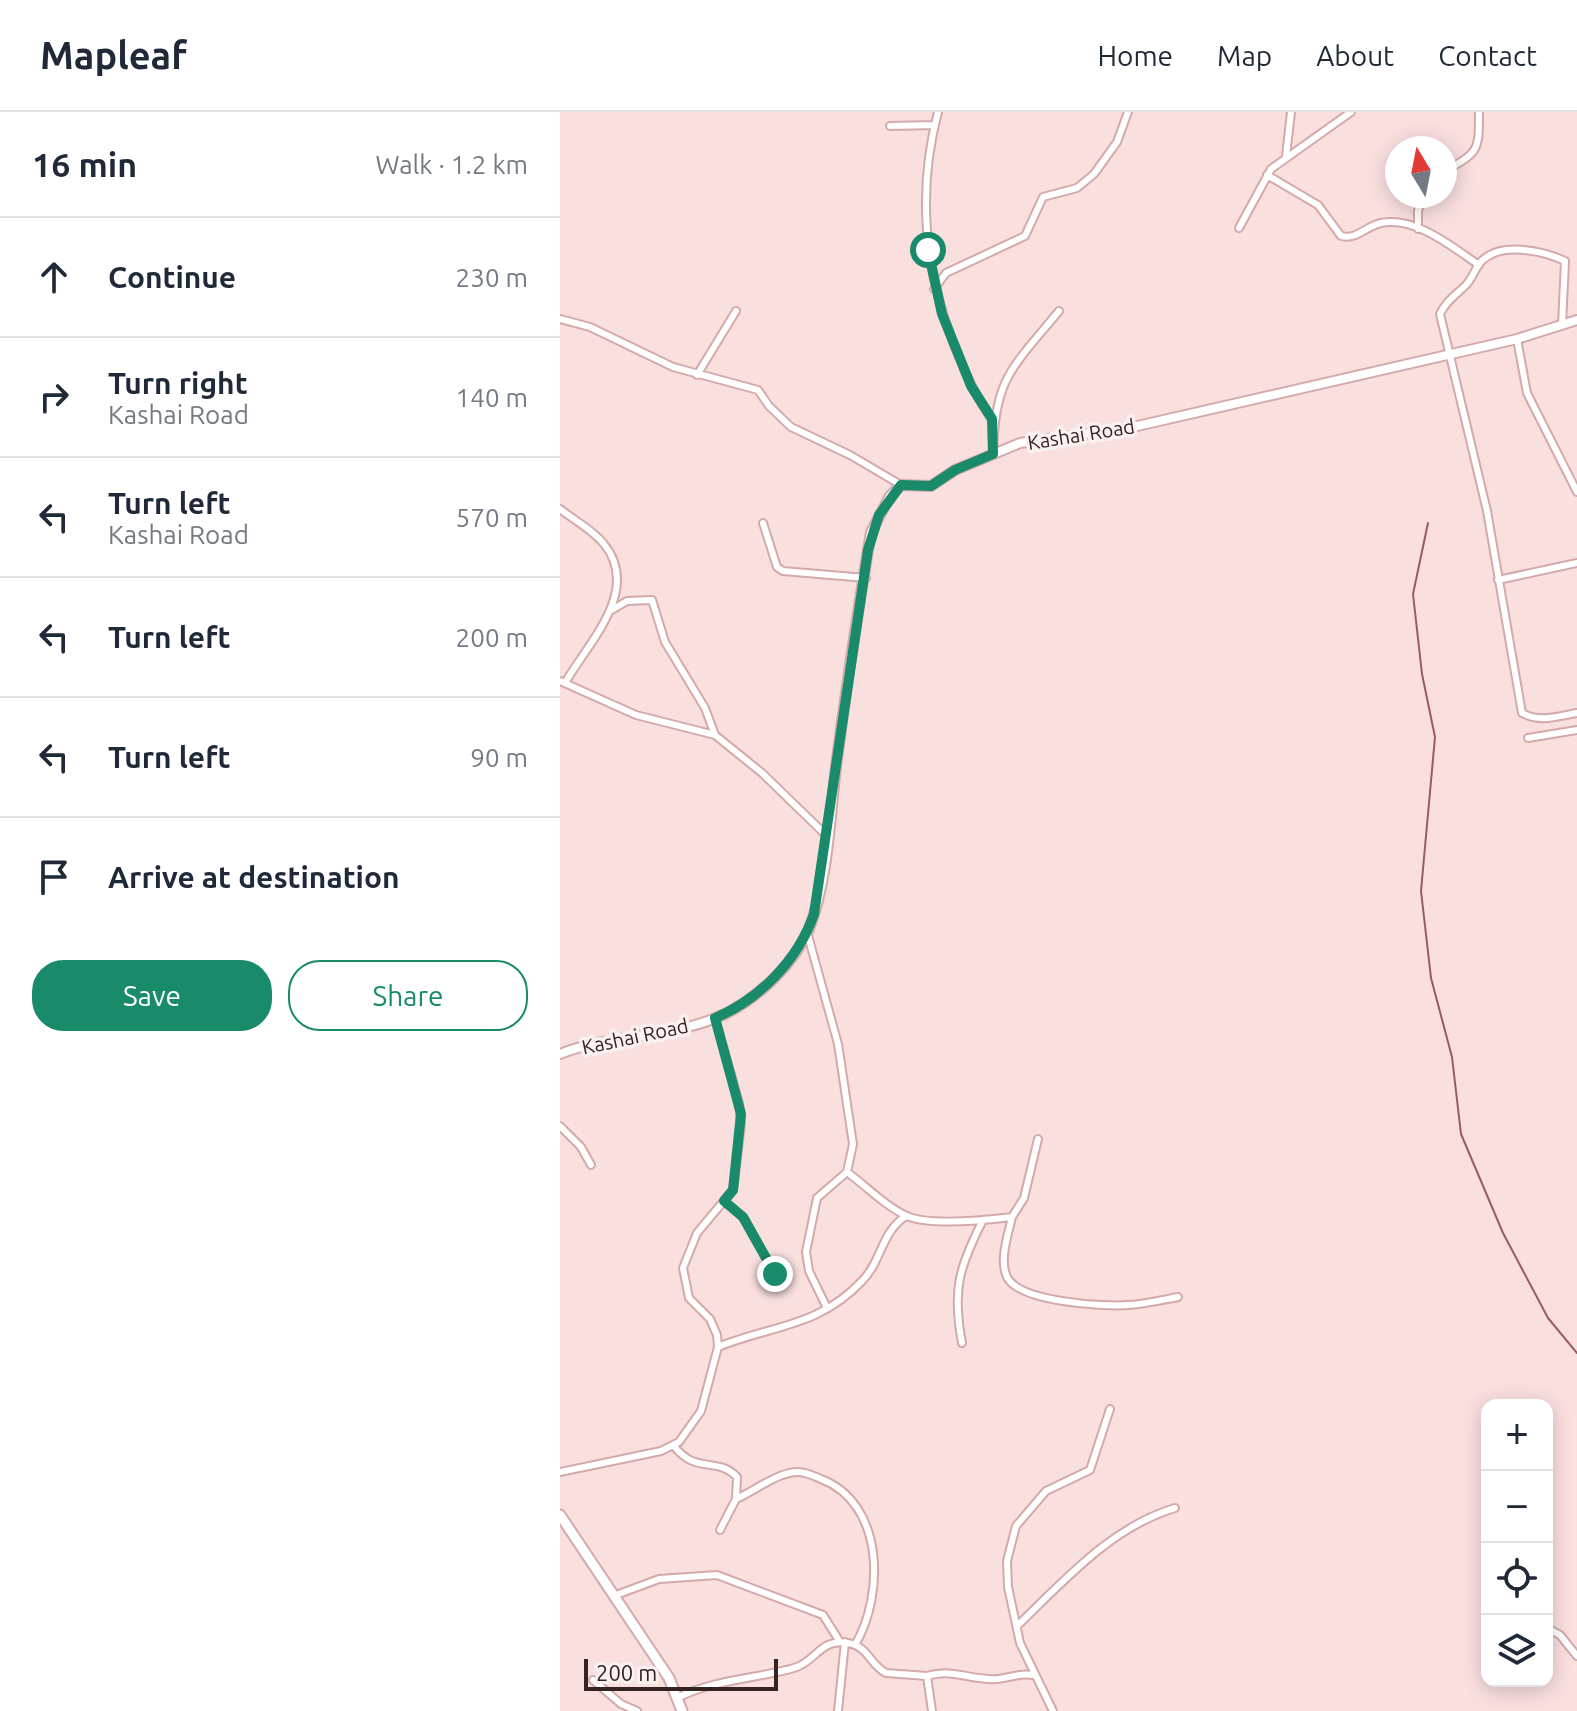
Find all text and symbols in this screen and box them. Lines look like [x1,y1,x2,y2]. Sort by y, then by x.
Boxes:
text: Mapleaf [40,34,187,76]
text: Home [1098,40,1173,71]
text: Map [1217,40,1272,71]
text: About [1316,40,1394,71]
text: Contact [1438,40,1537,71]
north arrow [1385,136,1457,208]
text: 16 min [32,145,137,183]
text: Walk · 1.2 km [376,150,528,179]
route start [910,232,946,268]
icon: ahead [32,255,76,299]
text: Continue [108,260,236,294]
text: 230 m [456,263,528,292]
text: Turn right [108,366,248,400]
icon: right [32,375,76,419]
text: 140 m [456,383,528,412]
text: Kashai Road [108,400,249,429]
street label: Kashai Road [1026,414,1136,454]
text: Turn left [108,486,230,520]
icon: left [32,495,76,539]
text: 570 m [456,503,528,532]
text: Kashai Road [108,520,249,549]
icon: left [32,615,76,659]
text: Turn left [108,620,230,654]
text: 200 m [456,623,528,652]
icon: left [32,735,76,779]
text: Turn left [108,740,230,774]
text: 90 m [470,743,528,772]
icon: arrive [32,855,76,899]
text: Arrive at destination [108,860,400,894]
button: Save [32,960,272,1031]
button: Share [288,960,528,1031]
street label: Kashai Road [580,1013,690,1059]
route end [757,1256,793,1292]
map controls [1481,1399,1553,1687]
button: + [1481,1399,1553,1471]
button: − [1481,1471,1553,1543]
button: locate [1481,1543,1553,1615]
button: layers [1481,1615,1553,1687]
scale bar [584,1655,778,1691]
text: 200 m [596,1660,657,1685]

